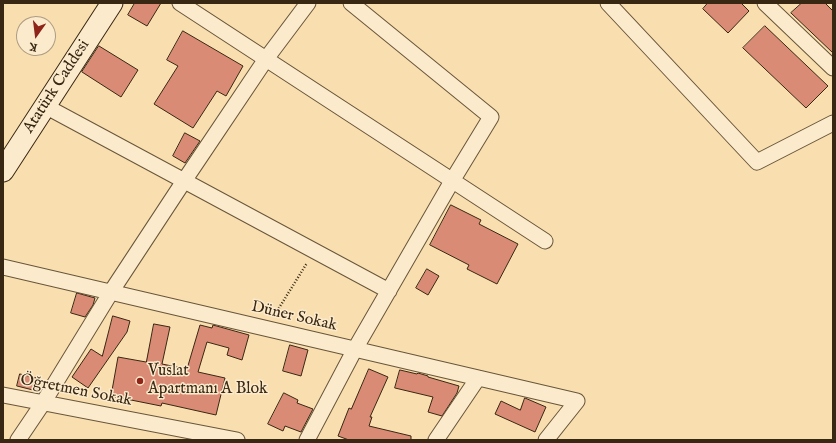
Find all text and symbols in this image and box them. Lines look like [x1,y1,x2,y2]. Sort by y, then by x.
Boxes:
north arrow [16,16,56,56]
street label: Atatürk Caddesi [20,37,94,137]
text: K [28,39,39,54]
street label: Düner Sokak [249,298,339,336]
place label: Vuslat Apartmanı A Blok [148,362,268,400]
street label: Öğretmen Sokak [19,371,133,411]
marker: Vuslat Apartmanı A Blok [135,376,145,386]

